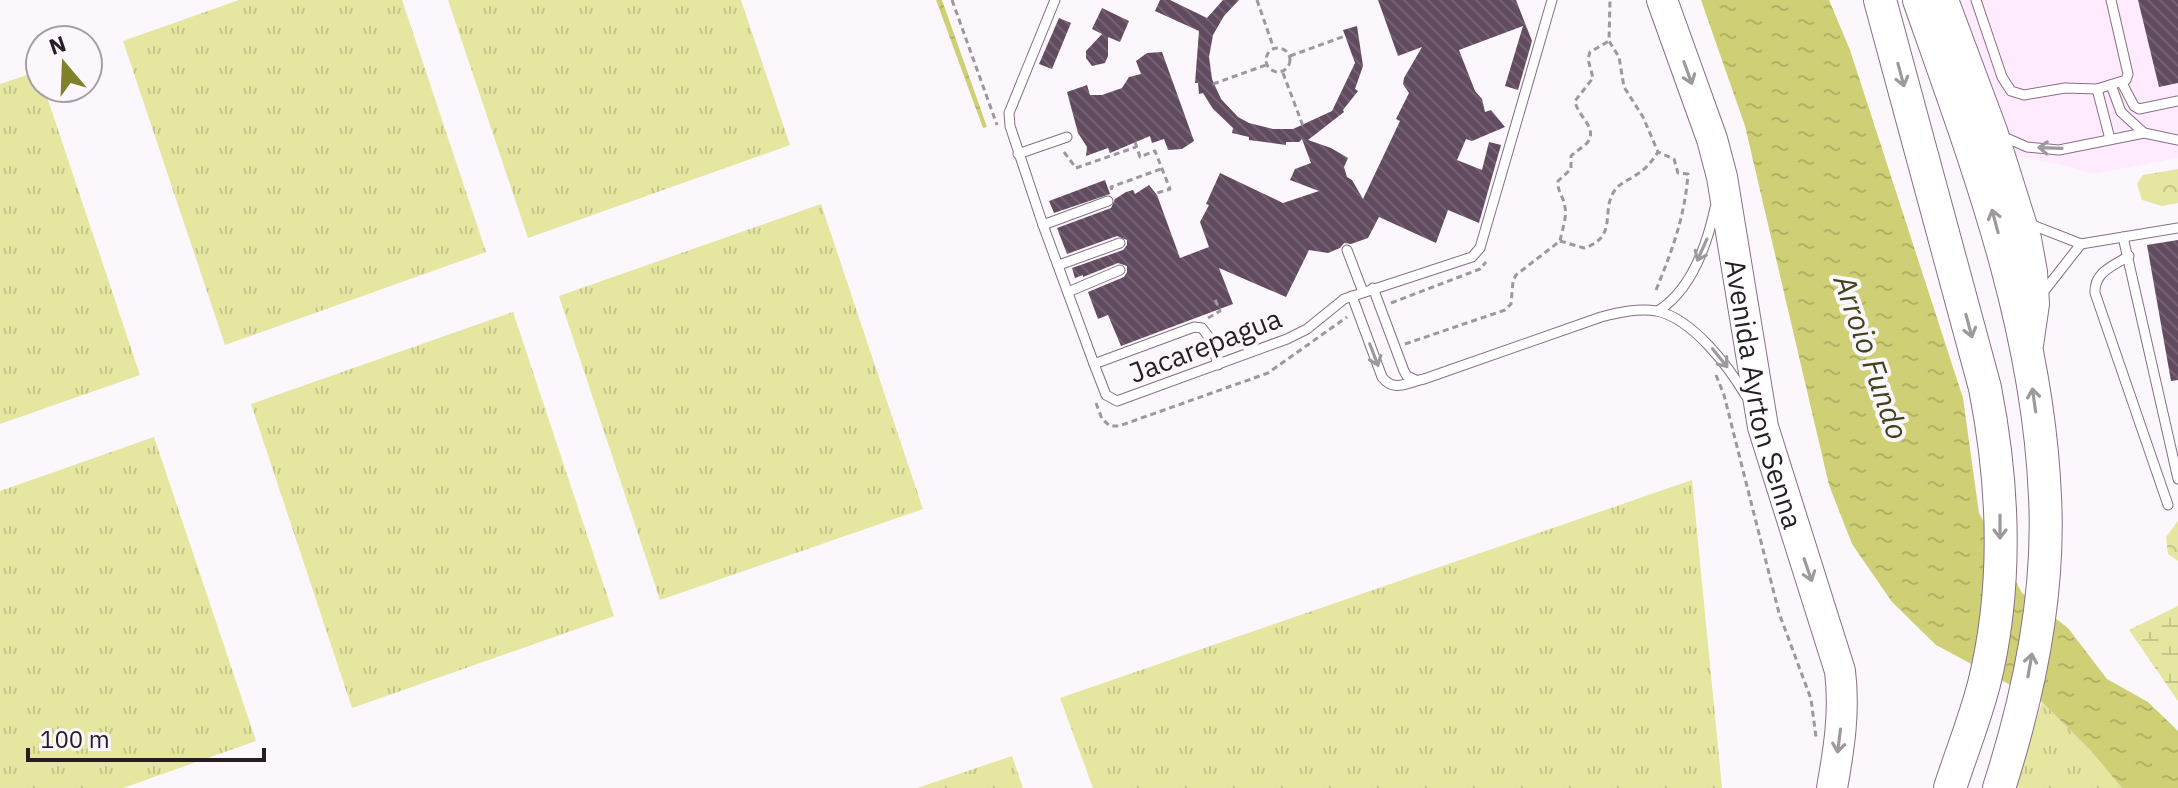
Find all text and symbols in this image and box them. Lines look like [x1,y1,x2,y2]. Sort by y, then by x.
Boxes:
north arrow [24,24,104,104]
text: N [45,28,70,61]
one-way arrow [1682,61,1697,86]
one-way arrow [1894,62,1909,88]
one-way arrow [2037,141,2064,156]
one-way arrow [1987,209,2002,235]
one-way arrow [1693,238,1708,262]
street label: Avenida Ayrton Senna [1717,256,1812,533]
water label: Arroio Fundo [1825,269,1918,445]
street label: Jacarepagua [1123,299,1287,391]
one-way arrow [1962,313,1977,339]
one-way arrow [1368,342,1382,367]
one-way arrow [1711,347,1729,368]
one-way arrow [2026,388,2041,413]
one-way arrow [1992,513,2008,540]
one-way arrow [1801,557,1816,582]
one-way arrow [2024,652,2039,678]
scale bar [28,712,264,762]
text: 100 m [40,723,110,755]
one-way arrow [1832,728,1847,754]

